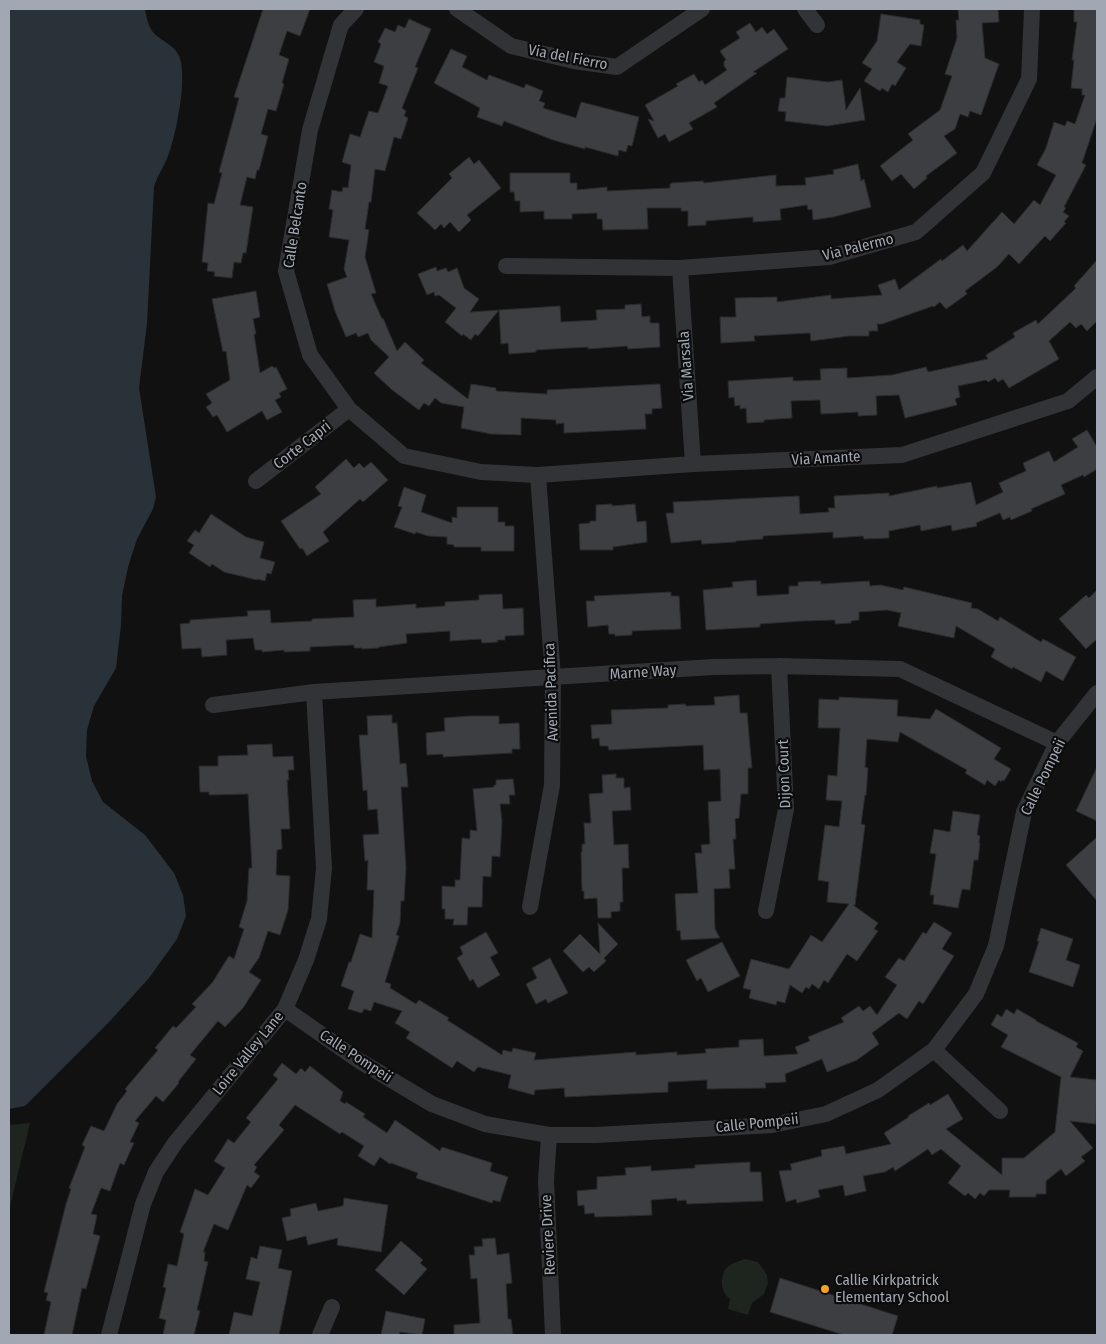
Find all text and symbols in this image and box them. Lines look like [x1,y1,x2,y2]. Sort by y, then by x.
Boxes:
street label: Via del Fierro [527,40,609,74]
street label: Calle Belcanto [279,180,311,269]
street label: Via Palermo [821,229,895,265]
street label: Via Marsala [675,330,697,402]
street label: Corte Capri [270,417,334,473]
street label: Via Amante [791,447,861,469]
street label: Avenida Pacifica [540,642,562,742]
street label: Marne Way [609,661,677,683]
street label: Calle Pompeii [1017,736,1069,818]
street label: Dijon Court [774,739,794,809]
street label: Loire Valley Lane [209,1007,287,1099]
street label: Calle Pompeii [316,1026,396,1086]
street label: Calle Pompeii [715,1110,799,1136]
street label: Reviere Drive [537,1194,559,1276]
place label: Callie Kirkpatrick Elementary School [835,1271,949,1306]
marker: Callie Kirkpatrick Elementary School [819,1283,831,1295]

